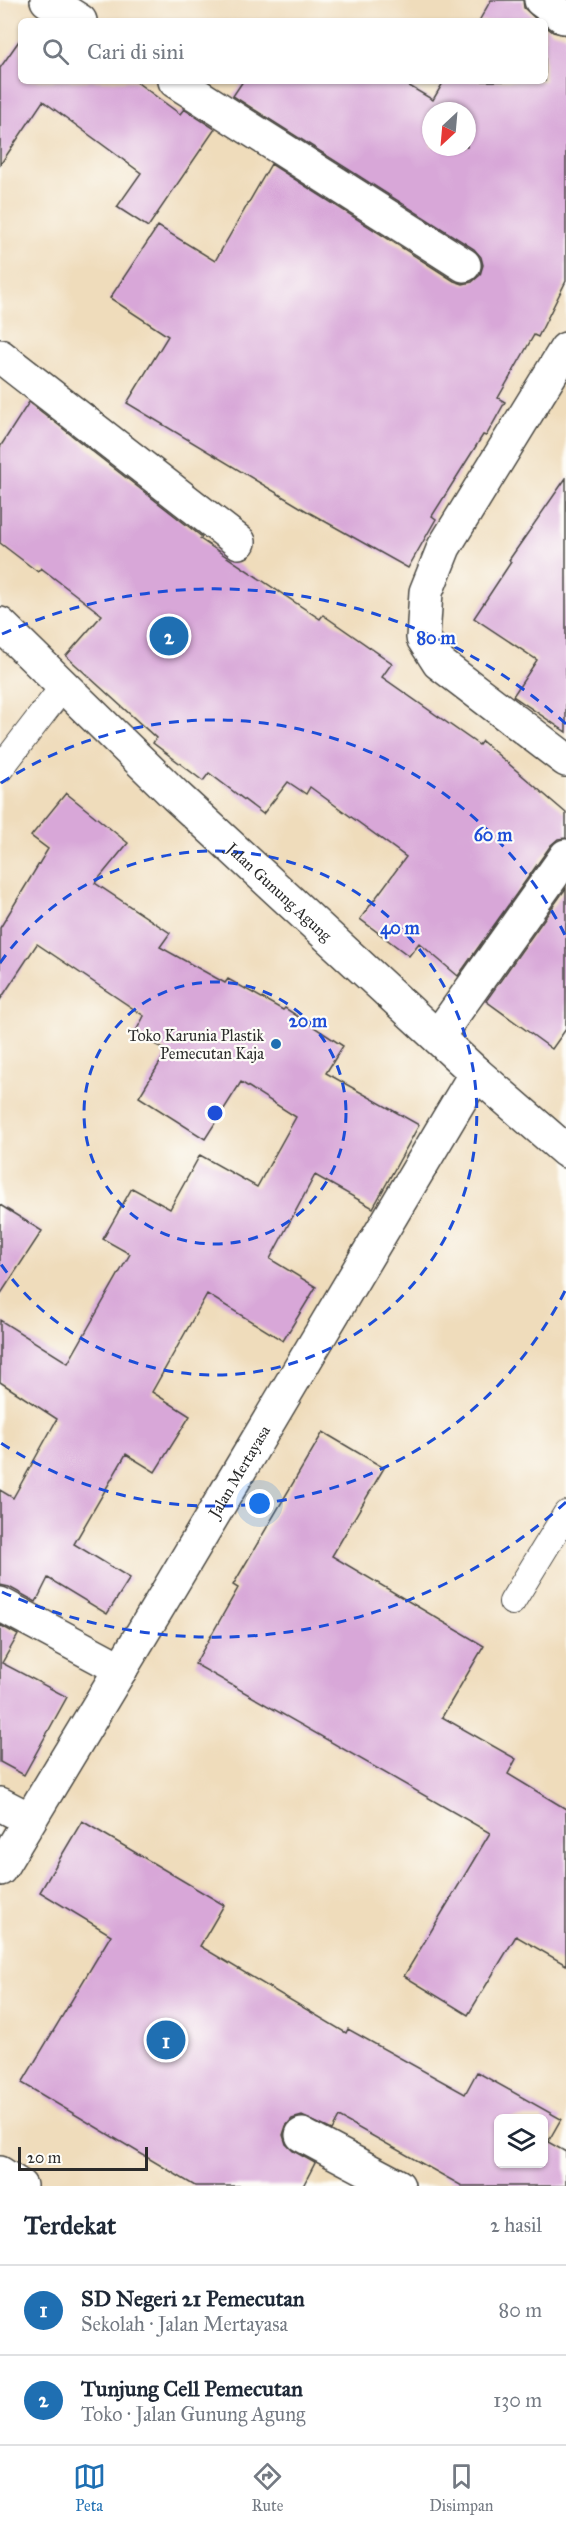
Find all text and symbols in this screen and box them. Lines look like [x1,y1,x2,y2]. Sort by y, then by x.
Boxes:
search box [18,18,548,84]
icon: search [39,35,72,68]
text: Cari di sini [87,38,184,65]
north arrow [422,102,476,156]
pin: 2 [150,614,188,658]
text: 80 m [416,627,456,649]
text: 60 m [474,824,513,846]
street label: Jalan Gunung Agung [221,837,336,946]
text: 40 m [380,917,421,940]
text: 20 m [289,1010,328,1032]
place label: Toko Karunia Plastik Pemecutan Kaja [128,1026,265,1063]
marker: Toko Karunia Plastik Pemecutan Kaja [269,1037,283,1051]
centre of rings [205,1103,225,1123]
street label: Jalan Mertayasa [204,1422,274,1523]
your location [245,1489,274,1518]
pin: 1 [146,2018,186,2062]
map controls [494,2114,548,2168]
button: layers [494,2114,548,2168]
scale bar [18,2144,148,2172]
text: 20 m [27,2148,61,2167]
text: Terdekat [24,2209,116,2241]
text: 2 hasil [490,2213,542,2237]
text: SD Negeri 21 Pemecutan [81,2285,305,2312]
text: 1 [40,2298,47,2322]
text: 80 m [499,2298,542,2322]
text: Sekolah · Jalan Mertayasa [81,2312,288,2336]
text: Tunjung Cell Pemecutan [81,2375,303,2402]
text: 2 [39,2388,48,2412]
text: 130 m [493,2388,542,2412]
text: Toko · Jalan Gunung Agung [81,2402,305,2426]
tab: Peta [73,2460,106,2515]
tab: Rute [251,2460,284,2515]
tab: Disimpan [429,2460,493,2515]

